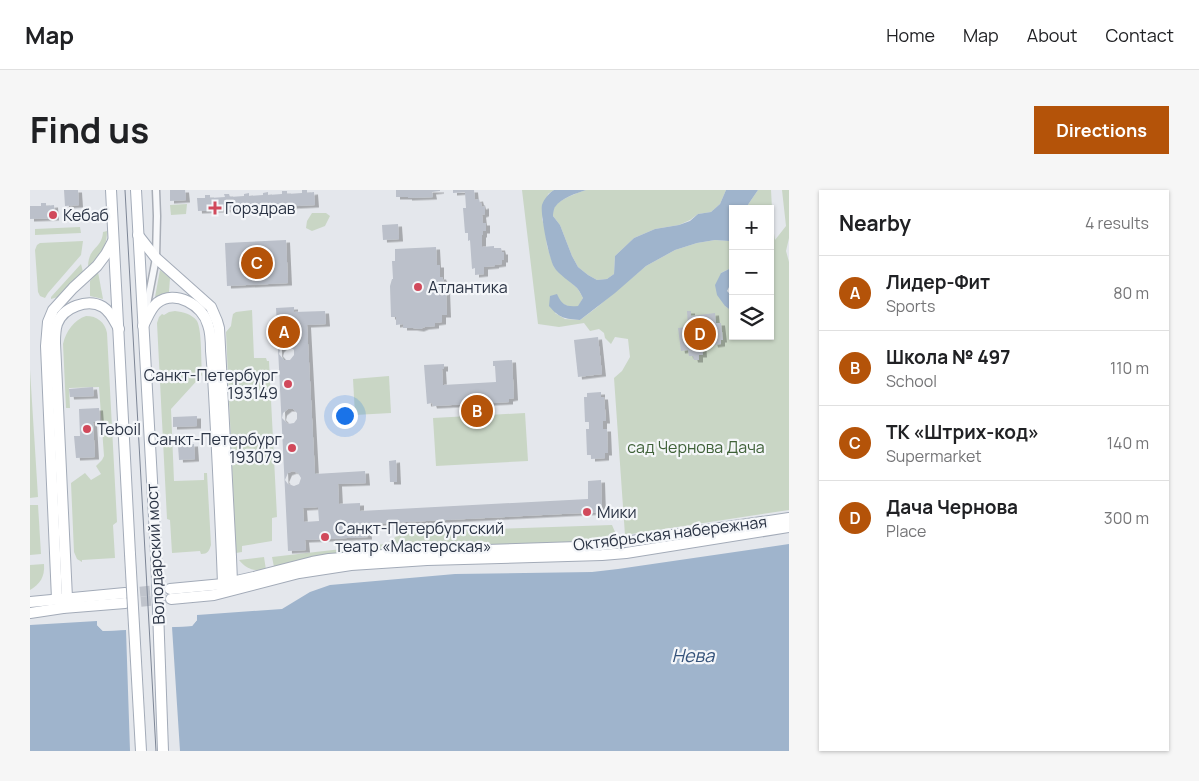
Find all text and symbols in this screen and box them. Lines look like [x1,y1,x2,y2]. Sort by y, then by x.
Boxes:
text: Map [25,18,74,51]
text: Home [886,23,935,47]
text: Map [963,23,999,47]
text: About [1027,23,1077,47]
text: Contact [1105,23,1174,47]
text: Find us [30,106,149,154]
button: Directions [1034,106,1169,154]
place label: Горздрав [225,197,296,219]
marker: Горздрав [209,202,221,214]
place label: Кебаб [63,204,109,226]
map controls [729,205,774,340]
button: + [729,205,774,250]
marker: Кебаб [47,209,59,221]
text: Nearby [839,209,911,237]
text: 4 results [1085,212,1149,234]
pin: C [241,244,273,282]
button: − [729,250,774,295]
text: Лидер-Фит [886,269,990,295]
place label: Атлантика [428,276,508,298]
marker: Атлантика [412,281,424,293]
text: A [850,282,860,304]
text: 80 m [1113,282,1149,304]
button: layers [729,295,774,340]
text: Sports [886,295,935,317]
pin: A [268,313,300,351]
pin: D [684,315,716,353]
text: Школа № 497 [886,344,1010,370]
text: B [850,357,860,379]
text: 110 m [1110,357,1149,379]
place label: Санкт-Петербург 193149 [144,364,279,404]
text: School [886,370,937,392]
marker: Санкт-Петербург 193149 [282,378,294,390]
pin: B [461,392,493,430]
your location [332,403,358,429]
place label: Teboil [97,418,141,440]
text: ТК «Штрих-код» [886,419,1039,445]
marker: Teboil [81,423,93,435]
place label: Санкт-Петербург 193079 [148,428,283,468]
text: C [849,432,861,454]
text: 140 m [1107,432,1149,454]
park label: сад Чернова Дача [627,436,765,458]
marker: Санкт-Петербург 193079 [286,442,298,454]
text: Supermarket [886,445,982,467]
street label: Володарский мост [140,483,170,625]
text: Дача Чернова [886,494,1018,520]
place label: Мики [597,501,637,523]
marker: Мики [581,506,593,518]
text: D [849,507,861,529]
text: 300 m [1104,507,1149,529]
street label: Октябрьская набережная [572,510,768,556]
place label: Санкт-Петербургский театр «Мастерская» [335,517,504,557]
text: Place [886,520,926,542]
marker: Санкт-Петербургский театр «Мастерская» [319,531,331,543]
water label: Нева [672,643,715,667]

